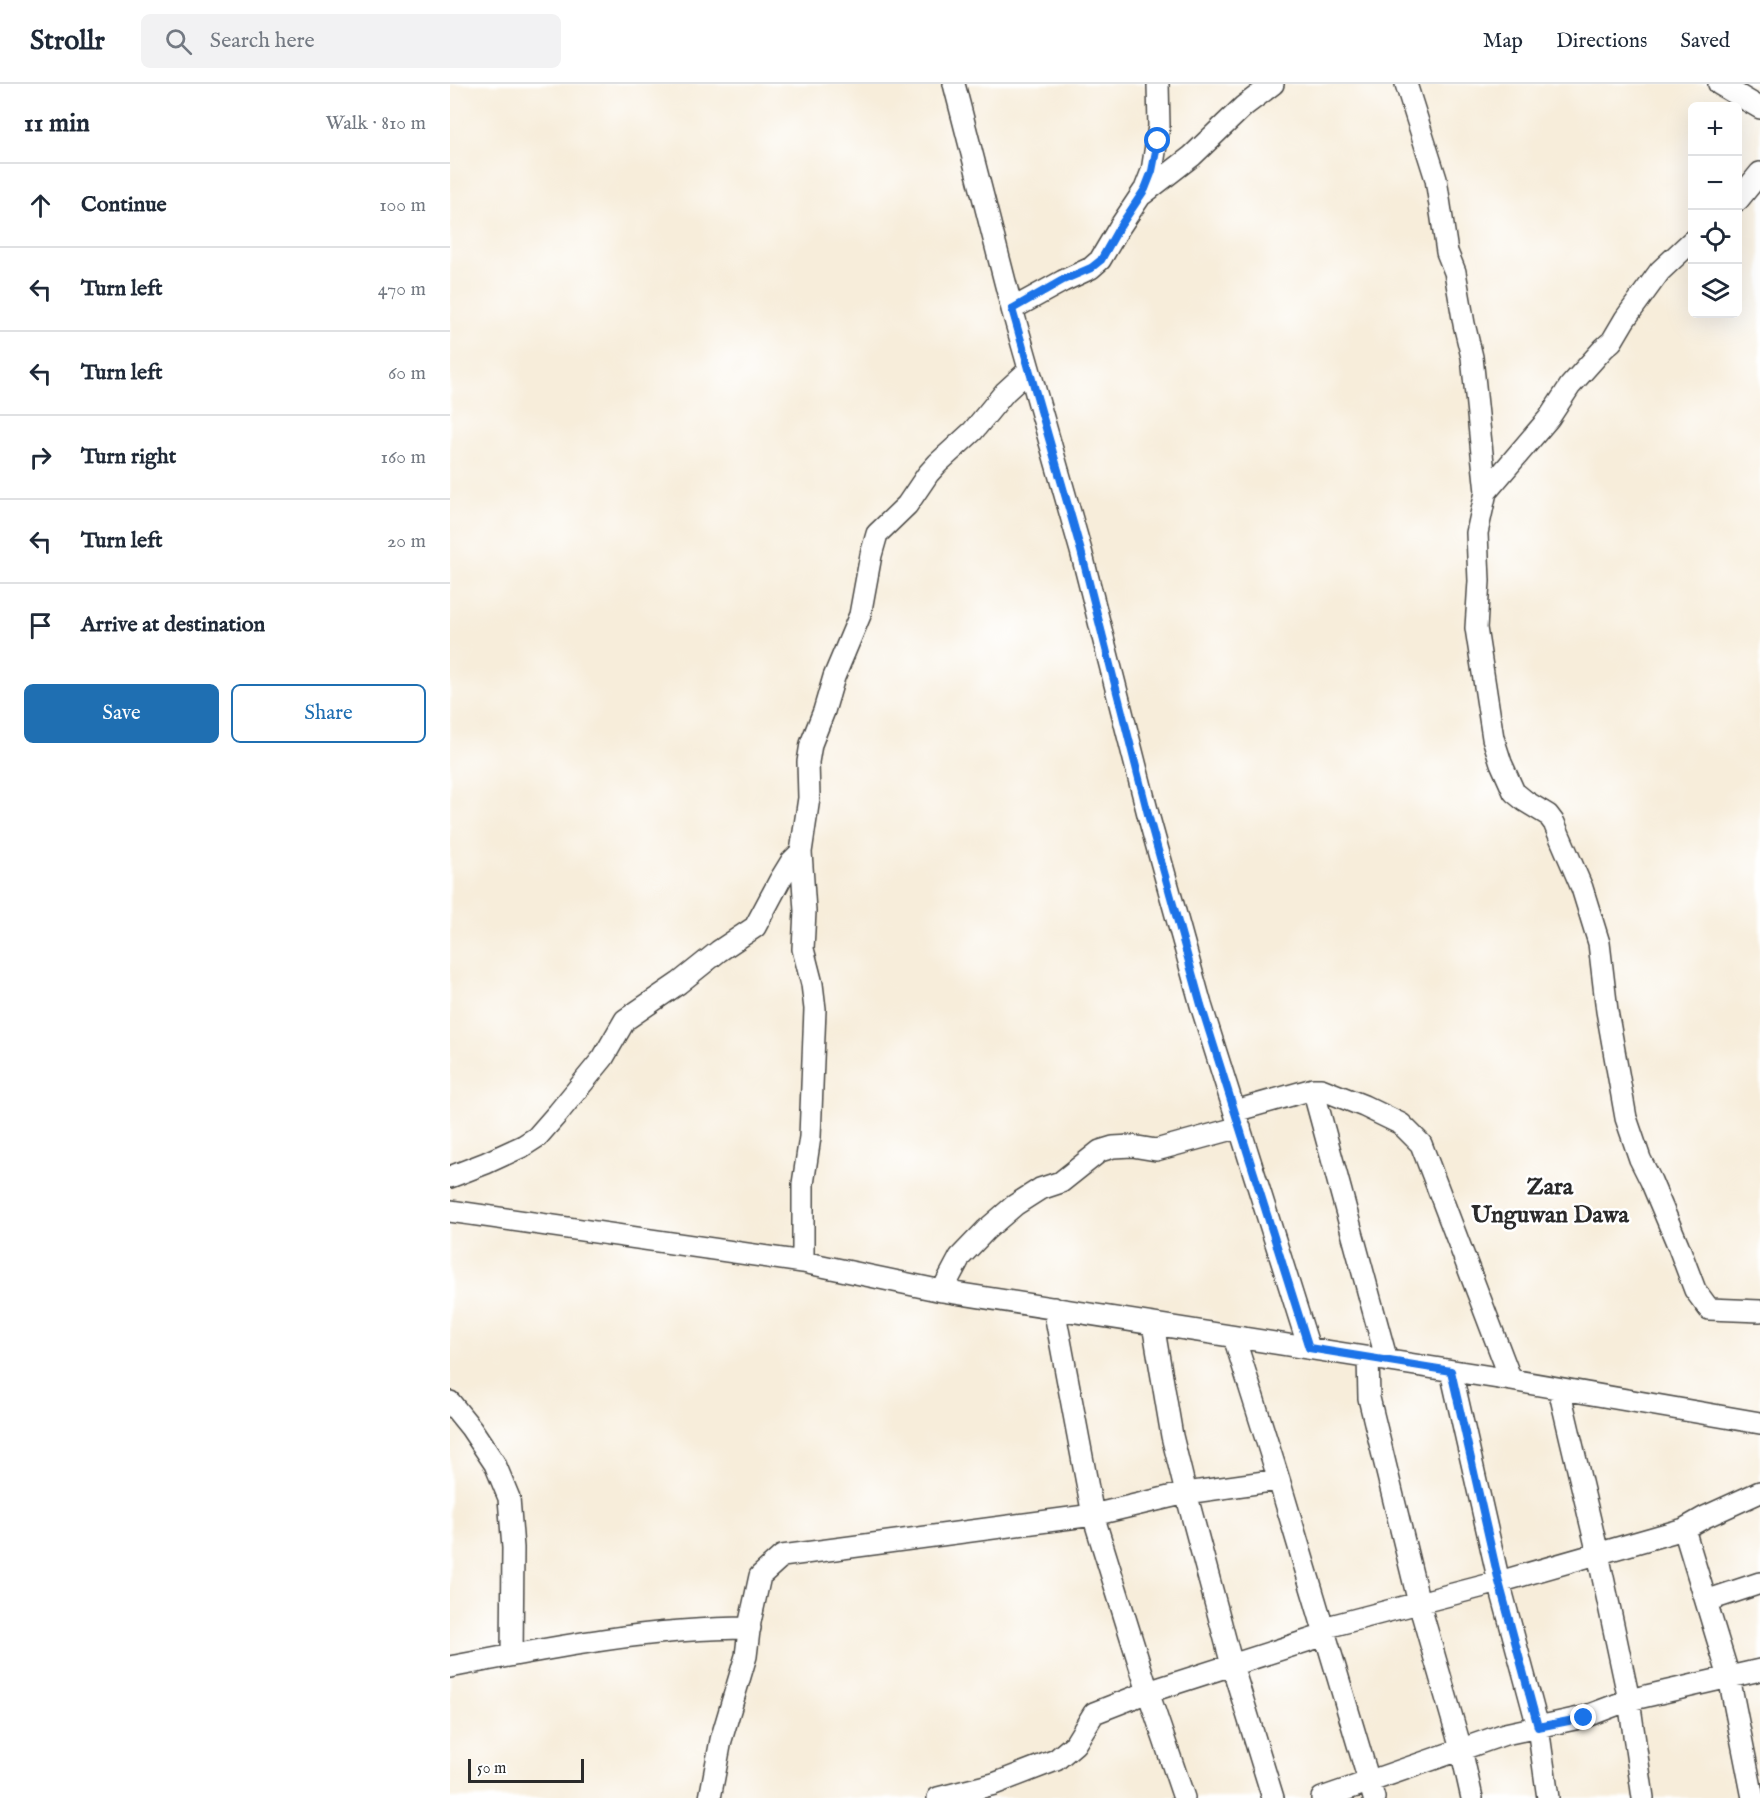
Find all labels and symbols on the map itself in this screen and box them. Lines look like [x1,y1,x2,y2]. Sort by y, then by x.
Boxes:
route start [1144,127,1170,153]
district label: Zara Unguwan Dawa [1470,1172,1629,1231]
route end [1570,1704,1596,1730]
scale bar [468,1756,584,1784]

